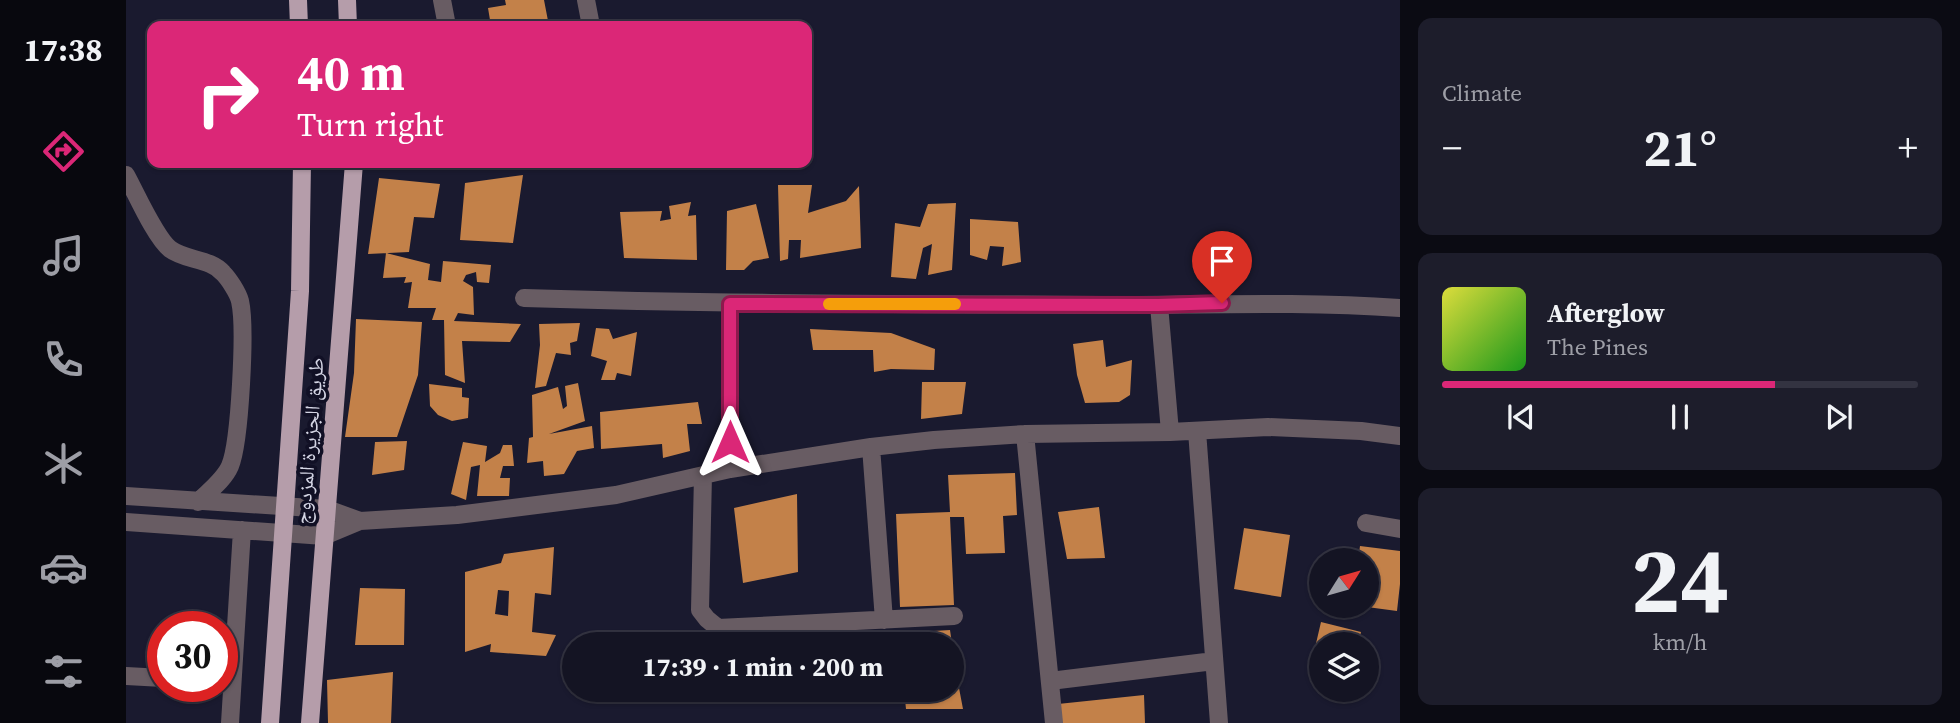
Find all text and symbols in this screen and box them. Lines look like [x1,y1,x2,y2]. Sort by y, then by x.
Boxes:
text: 17:38 [24,28,102,72]
text: 40 m [297,39,405,106]
icon: right [182,49,273,140]
text: Climate [1442,77,1522,109]
text: Turn right [297,103,443,147]
text: 21° [1643,112,1717,183]
text: − [1442,122,1462,174]
text: + [1898,122,1918,174]
icon: directions [39,127,88,176]
icon: music [39,231,88,280]
pin [1192,231,1252,303]
icon: arrive [1203,242,1241,280]
text: Afterglow [1547,295,1665,331]
text: The Pines [1547,331,1648,363]
icon: phone [39,335,88,384]
street label: طريق الجزيرة المزدوج [287,356,331,526]
icon: previous [1502,398,1540,436]
icon: pause [1661,398,1699,436]
icon: next [1820,398,1858,436]
position arrow [693,405,767,479]
icon: climate [39,439,88,488]
text: 24 [1631,518,1729,642]
icon: car [39,543,88,592]
north arrow [1309,548,1379,618]
map controls [1309,548,1379,702]
speed limit sign: 30 [147,611,238,702]
text: km/h [1653,626,1707,658]
button: layers [1309,632,1379,702]
icon: filters [39,647,88,696]
text: 17:39 · 1 min · 200 m [643,649,883,685]

